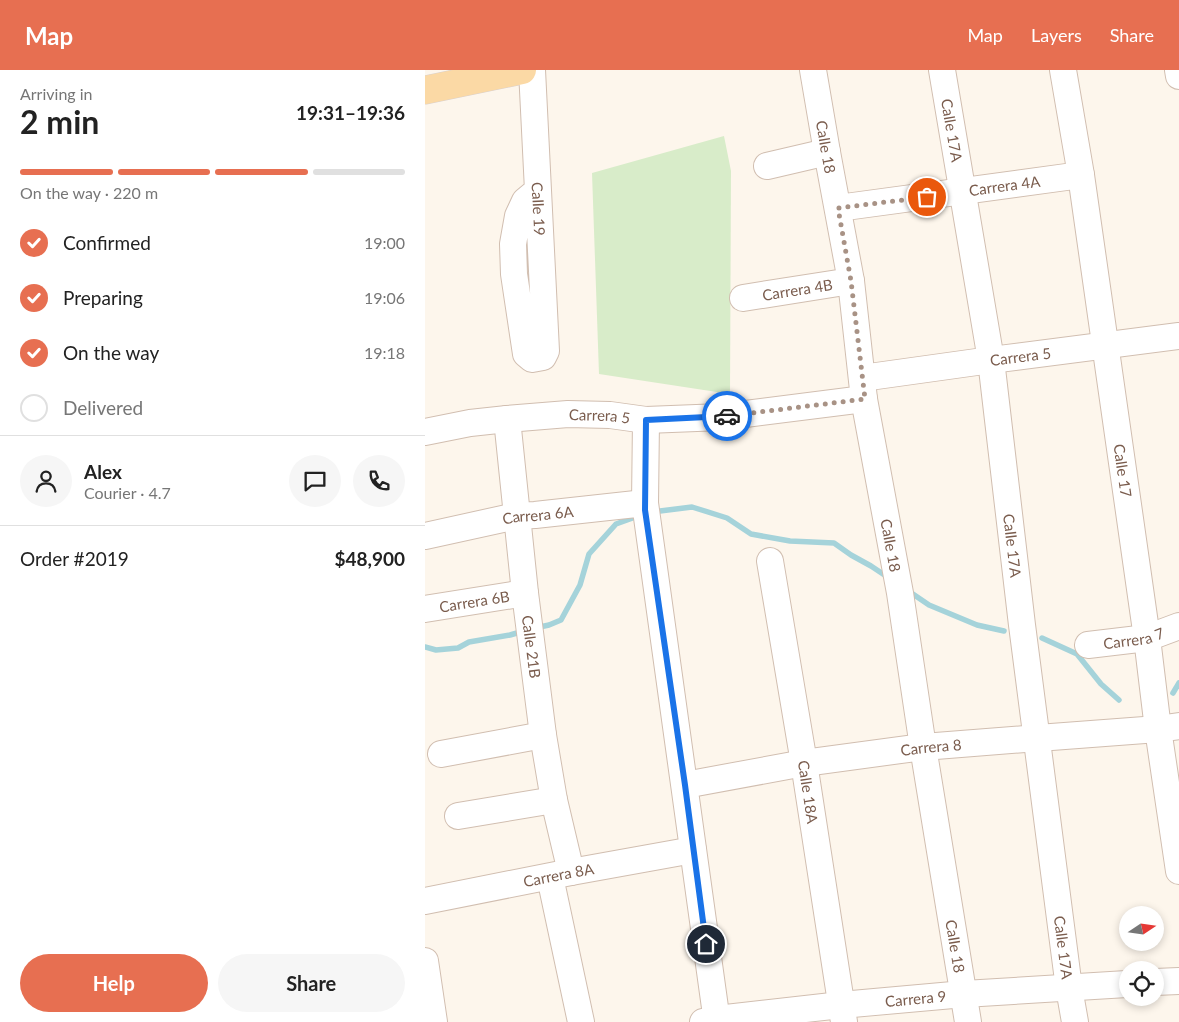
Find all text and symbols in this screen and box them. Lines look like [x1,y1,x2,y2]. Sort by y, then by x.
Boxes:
text: Map [25,21,73,50]
text: Map [967,24,1003,46]
text: Layers [1031,24,1082,46]
text: Share [1110,24,1154,46]
text: Arriving in [20,84,93,103]
street label: Calle 17A [938,97,967,164]
text: 19:31–19:36 [296,101,405,124]
text: 2 min [20,102,99,141]
street label: Calle 18 [813,119,840,175]
street label: Carrera 4A [968,172,1042,199]
pin [906,176,948,218]
street label: Calle 19 [529,182,549,236]
text: On the way · 220 m [20,183,158,202]
icon: bag [913,183,941,211]
icon: check [20,229,48,257]
text: Confirmed [63,231,151,254]
text: 19:00 [364,233,405,252]
street label: Carrera 4B [761,275,834,304]
icon: check [20,284,48,312]
text: Preparing [63,286,143,309]
text: 19:06 [364,288,405,307]
icon: check [20,339,48,367]
text: On the way [63,341,159,364]
text: 19:18 [364,343,405,362]
street label: Carrera 5 [989,343,1052,369]
courier [702,391,752,441]
text: Delivered [63,396,143,419]
icon: car [713,402,741,430]
street label: Carrera 5 [569,405,631,427]
street label: Calle 17 [1110,443,1136,499]
button: person [20,455,72,507]
button: chat [289,455,341,507]
button: phone [353,455,405,507]
text: Alex [84,460,122,483]
text: Courier · 4.7 [84,483,171,502]
street label: Carrera 6A [500,502,575,528]
street label: Calle 17A [1000,513,1025,579]
street label: Calle 18 [877,517,905,573]
text: Order #2019 [20,547,129,570]
text: $48,900 [334,547,405,570]
street label: Carrera 6B [438,587,511,616]
street label: Calle 21B [519,614,545,679]
street label: Carrera 7 [1102,623,1167,652]
street label: Carrera 8 [899,735,962,759]
street label: Calle 18A [795,759,822,826]
street label: Carrera 8A [522,859,596,890]
north arrow [1119,906,1164,951]
map controls [1119,906,1164,1006]
street label: Calle 17A [1051,915,1077,981]
street label: Calle 18 [942,918,969,974]
pin [685,923,727,965]
icon: home [692,930,720,958]
button: Help [20,954,208,1012]
button: Share [218,954,405,1012]
button: locate [1119,961,1164,1006]
street label: Carrera 9 [884,987,947,1010]

